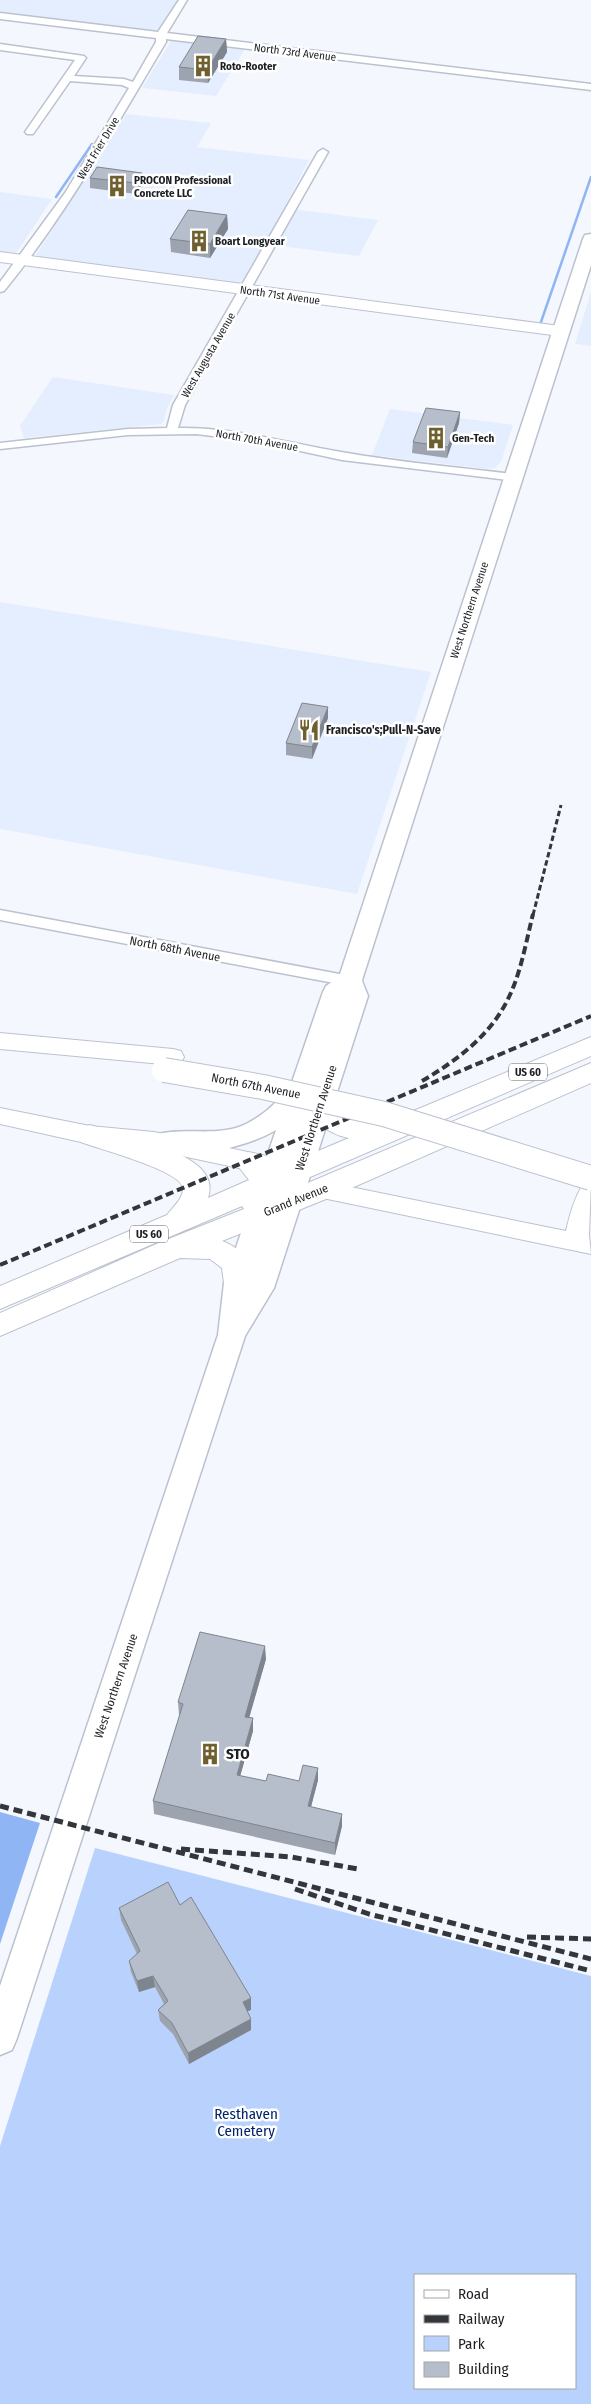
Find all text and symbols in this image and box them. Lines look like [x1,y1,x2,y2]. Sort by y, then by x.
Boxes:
street label: North 73rd Avenue [253,41,337,64]
building icon: Roto-Rooter [190,53,216,79]
place label: Roto-Rooter [220,60,278,73]
street label: West Frier Drive [75,115,122,182]
building icon: PROCON Professional Concrete LLC [104,173,130,199]
place label: PROCON Professional Concrete LLC [134,174,232,200]
building icon: Boart Longyear [186,228,212,254]
place label: Boart Longyear [215,235,286,248]
street label: North 71st Avenue [239,283,321,308]
street label: West Augusta Avenue [179,310,238,400]
building icon: Gen-Tech [423,425,449,451]
street label: North 70th Avenue [215,427,299,454]
place label: Gen-Tech [452,432,495,445]
street label: West Northern Avenue [448,560,491,660]
restaurant icon: Francisco's;Pull-N-Save [296,717,322,743]
place label: Francisco's;Pull-N-Save [326,723,441,737]
street label: North 68th Avenue [129,933,222,965]
street label: West Northern Avenue [292,1063,340,1172]
road number: US 60 [509,1064,547,1080]
street label: North 67th Avenue [210,1070,302,1102]
street label: Grand Avenue [262,1181,330,1219]
road number: US 60 [130,1226,168,1242]
street label: West Northern Avenue [91,1632,141,1740]
building icon: STO [197,1741,223,1767]
place label: STO [226,1745,250,1763]
park label: Resthaven Cemetery [214,2105,278,2140]
legend [414,2274,576,2389]
text: Road [458,2285,489,2303]
text: Railway [458,2310,505,2328]
text: Park [458,2335,485,2353]
text: Building [458,2360,509,2378]

